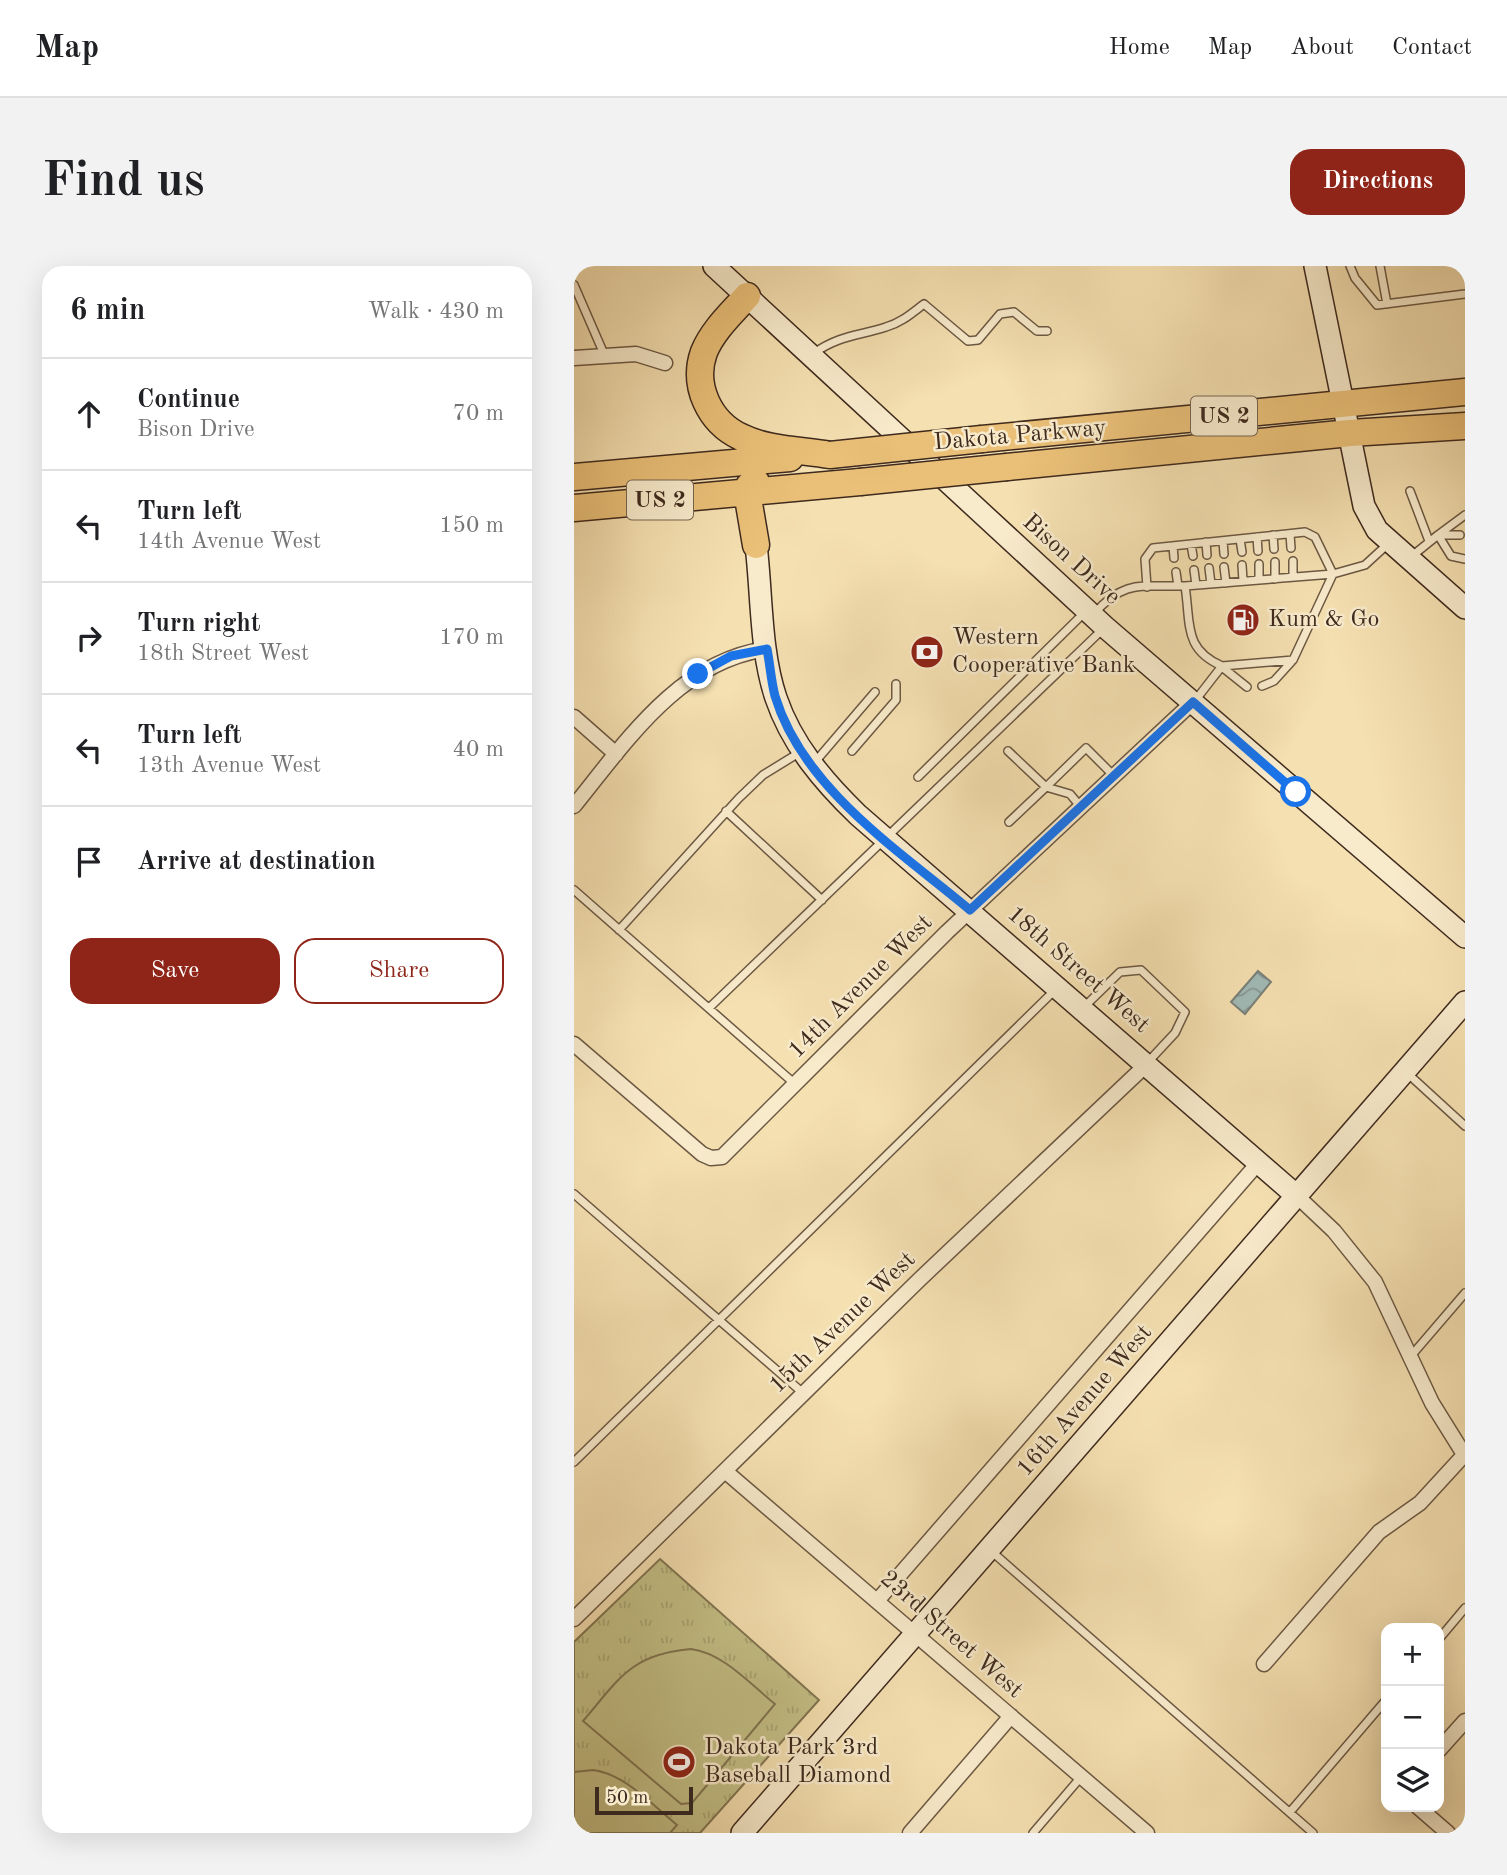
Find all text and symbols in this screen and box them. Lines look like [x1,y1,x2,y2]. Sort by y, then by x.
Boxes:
text: Map [35,32,99,65]
text: Home [1109,36,1170,60]
text: Map [1208,36,1252,60]
text: About [1290,36,1354,60]
text: Contact [1392,36,1472,60]
button: Directions [1290,149,1465,215]
text: Find us [42,158,205,207]
text: 6 min [70,296,145,326]
text: Walk · 430 m [368,300,504,323]
text: Continue [137,387,240,413]
icon: ahead [70,395,108,433]
road number: US 2 [1191,396,1257,435]
text: 70 m [453,402,504,425]
street label: Dakota Parkway [933,416,1108,456]
text: Bison Drive [137,418,255,441]
road number: US 2 [627,481,693,520]
text: Turn left [137,499,242,525]
icon: left [70,507,108,545]
street label: Bison Drive [1017,510,1125,610]
text: 150 m [439,514,504,537]
text: 14th Avenue West [137,530,321,553]
fuel station icon: Kum & Go [1224,601,1262,639]
place label: Kum & Go [1268,608,1380,632]
text: Turn right [137,611,260,637]
icon: right [70,619,108,657]
text: 170 m [439,626,504,649]
place label: Western Cooperative Bank [952,626,1135,678]
bank icon: Western Cooperative Bank [908,633,946,671]
text: 18th Street West [137,642,309,665]
route end [682,658,713,689]
text: Turn left [137,723,242,749]
icon: left [70,731,108,769]
text: 40 m [453,738,504,761]
text: 13th Avenue West [137,754,321,777]
route start [1280,776,1311,807]
icon: arrive [70,843,108,881]
text: Arrive at destination [137,849,376,875]
street label: 18th Street West [1002,902,1154,1038]
street label: 14th Avenue West [785,911,937,1063]
button: Save [70,938,280,1004]
button: Share [294,938,504,1004]
street label: 15th Avenue West [766,1248,920,1398]
street label: 16th Avenue West [1013,1321,1157,1481]
street label: 23rd Street West [875,1567,1027,1703]
map controls [1381,1623,1444,1812]
button: + [1381,1623,1444,1686]
button: − [1381,1686,1444,1749]
place label: Dakota Park 3rd Baseball Diamond [704,1736,891,1788]
sports icon: Dakota Park 3rd Baseball Diamond [660,1743,698,1781]
button: layers [1381,1749,1444,1812]
scale bar [595,1784,693,1816]
text: 50 m [606,1789,648,1808]

